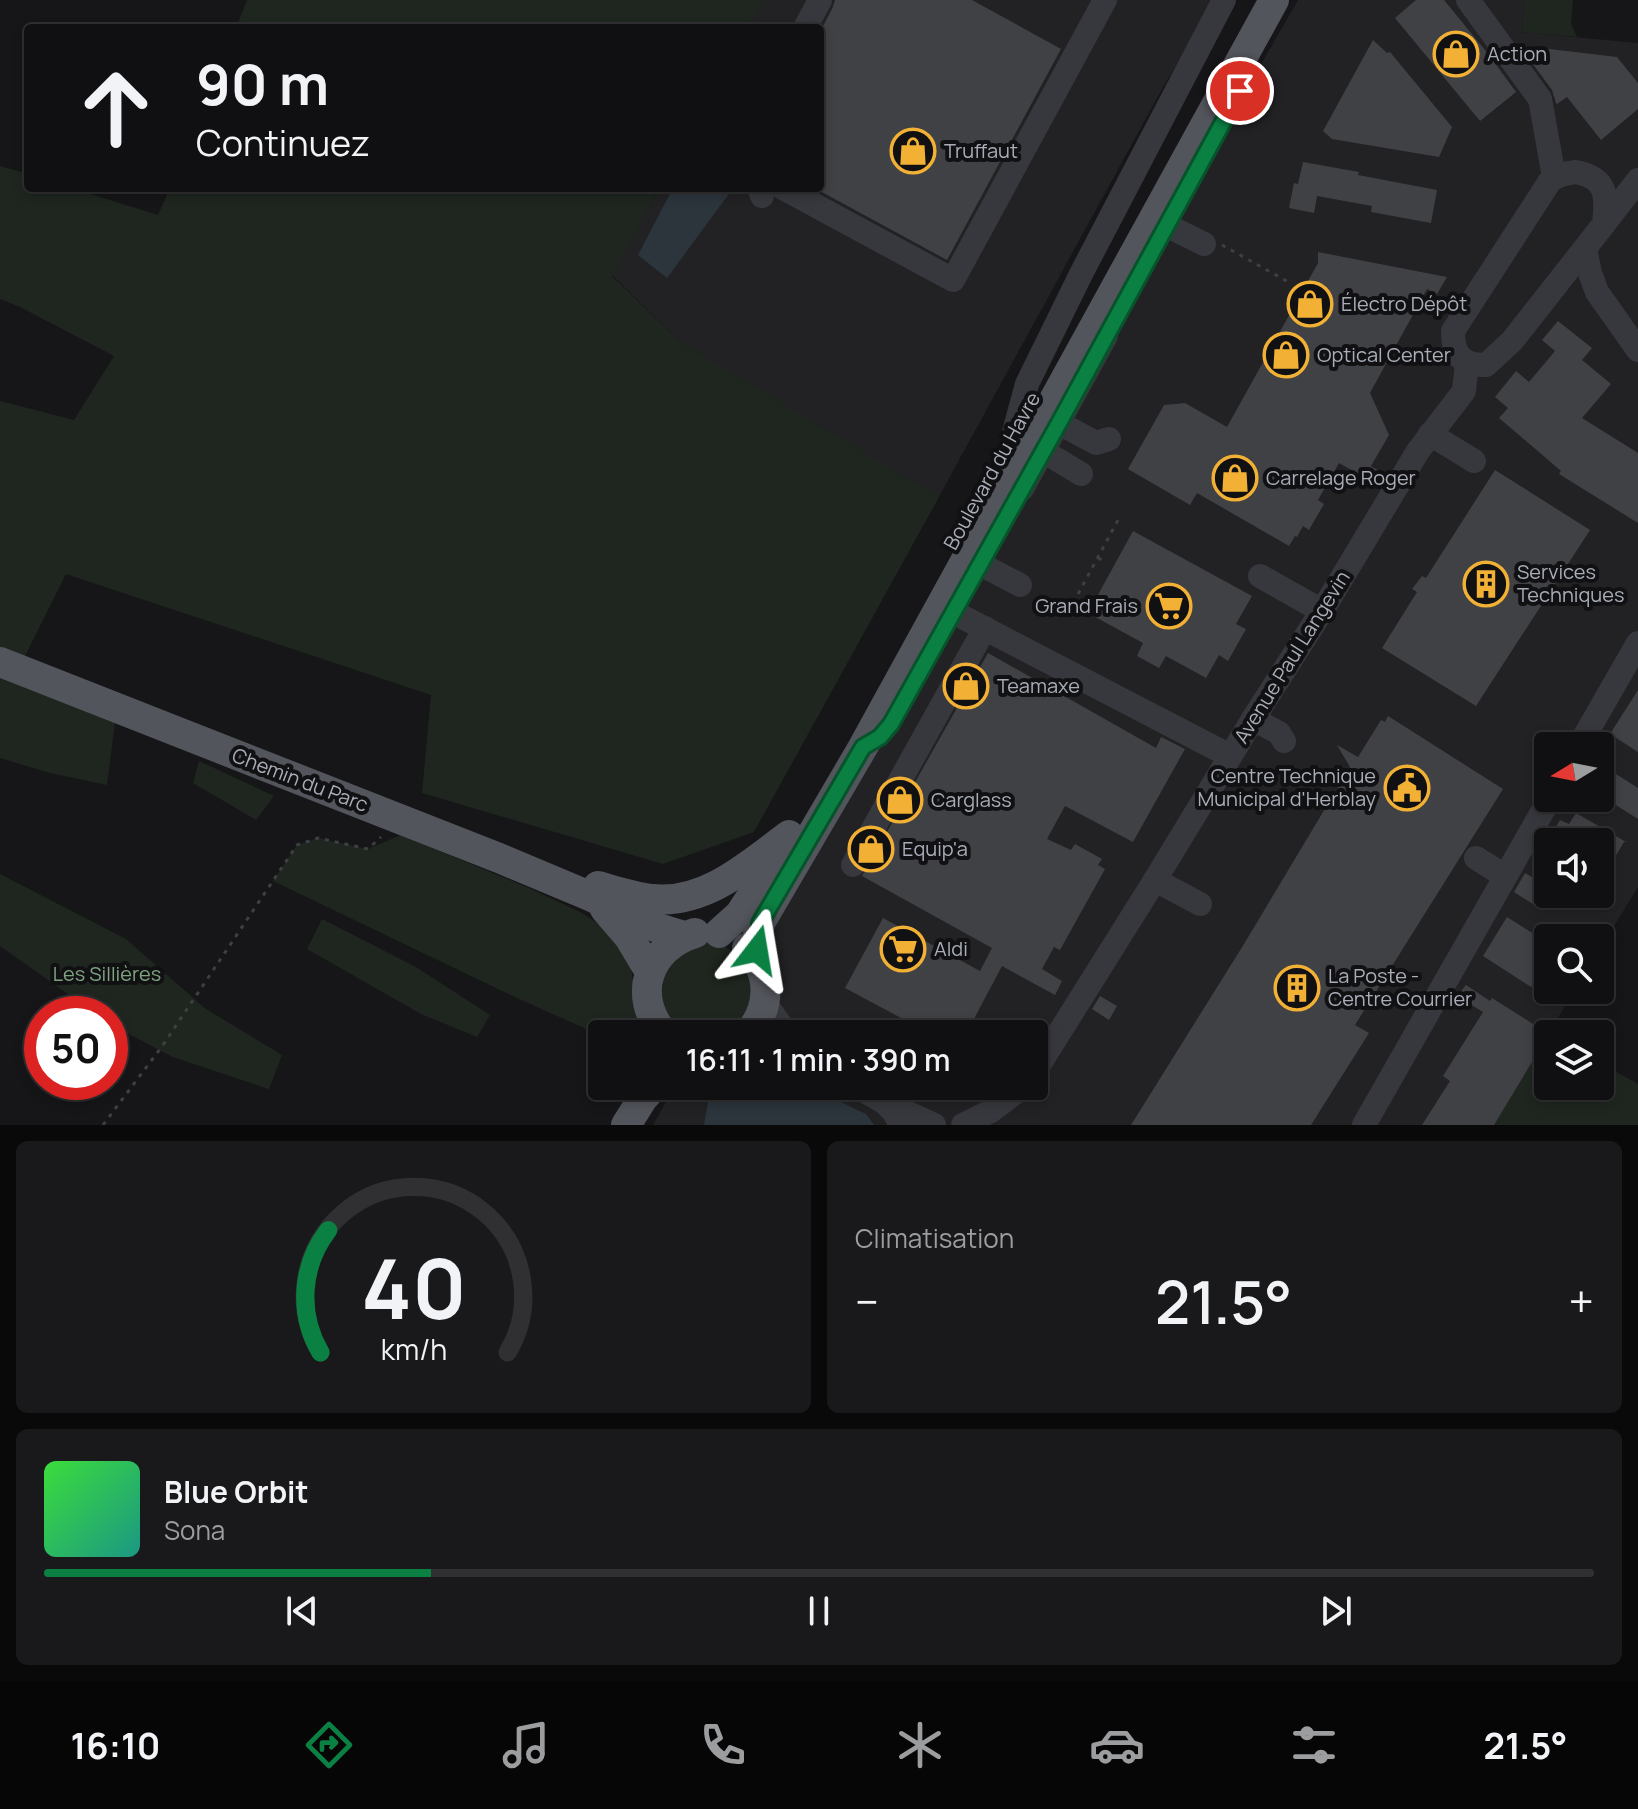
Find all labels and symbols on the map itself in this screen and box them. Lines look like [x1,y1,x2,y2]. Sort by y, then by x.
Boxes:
shop icon: Action [1432,30,1480,78]
place label: Action [1487,40,1547,67]
pin [1206,57,1274,125]
shop icon: Truffaut [889,127,937,175]
place label: Truffaut [944,137,1018,164]
shop icon: Électro Dépôt [1286,280,1334,328]
place label: Électro Dépôt [1341,290,1467,317]
shop icon: Optical Center [1262,331,1310,379]
place label: Optical Center [1317,341,1451,368]
street label: Boulevard du Havre [937,387,1046,554]
shop icon: Carrelage Roger [1211,454,1259,502]
place label: Carrelage Roger [1266,464,1416,491]
place label: Services Techniques [1517,558,1624,608]
building icon: Services Techniques [1462,560,1510,608]
street label: Avenue Paul Langevin [1227,565,1356,748]
supermarket icon: Grand Frais [1145,582,1193,630]
place label: Grand Frais [1035,592,1138,619]
shop icon: Teamaxe [942,662,990,710]
place label: Teamaxe [997,672,1080,699]
north arrow [1534,732,1614,812]
street label: Chemin du Parc [228,741,372,818]
place label: Centre Technique Municipal d'Herblay [1197,762,1376,812]
public building icon: Centre Technique Municipal d'Herblay [1383,764,1431,812]
shop icon: Carglass [876,776,924,824]
place label: Carglass [931,786,1012,813]
shop icon: Equip'a [847,825,895,873]
place label: Equip'a [902,835,968,862]
position arrow [715,908,799,992]
supermarket icon: Aldi [879,925,927,973]
place label: Aldi [934,935,968,962]
park label: Les Sillières [53,960,161,987]
place label: La Poste - Centre Courrier [1328,962,1472,1012]
building icon: La Poste - Centre Courrier [1273,964,1321,1012]
speed limit sign: 50 [24,996,128,1100]

